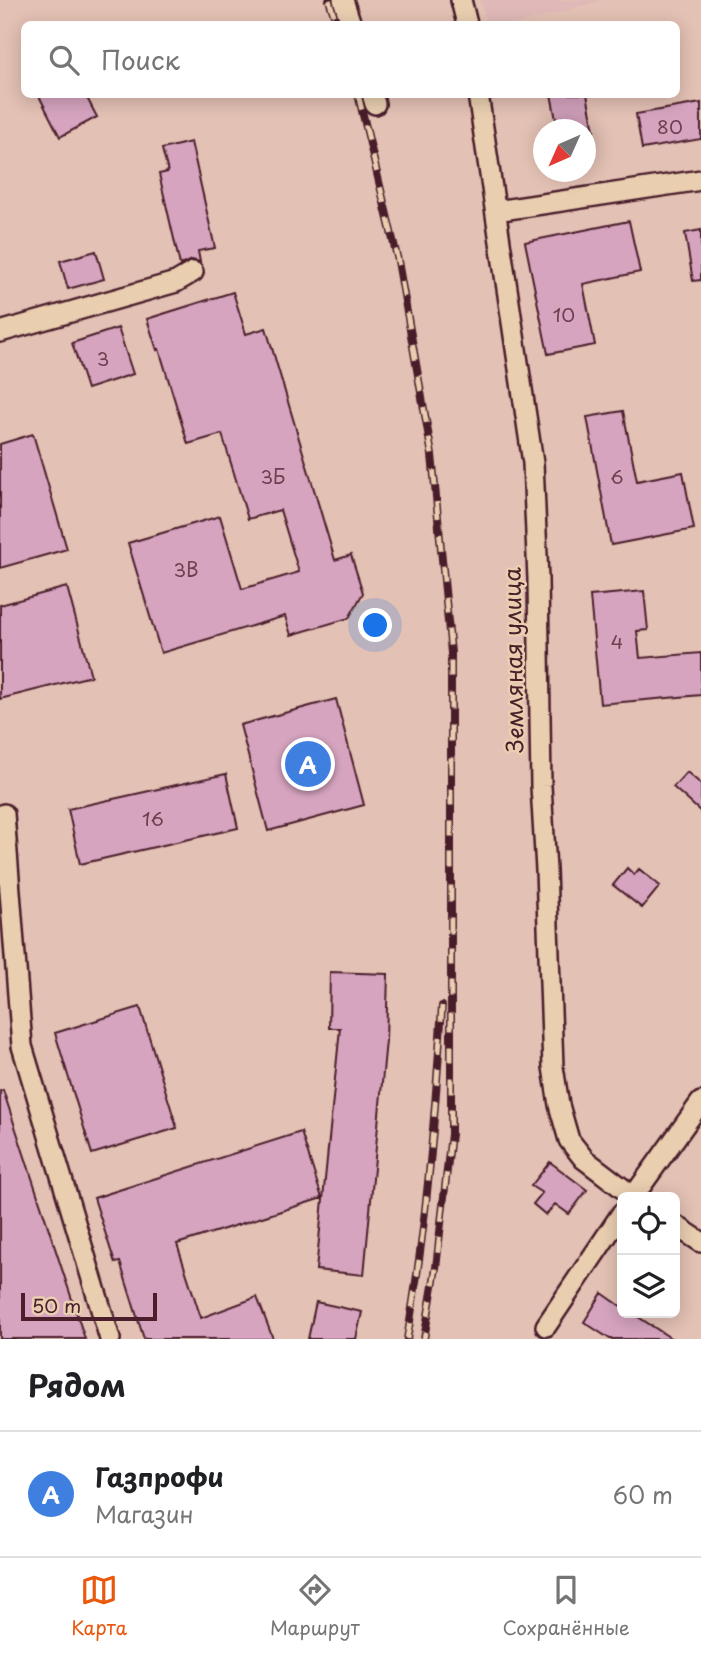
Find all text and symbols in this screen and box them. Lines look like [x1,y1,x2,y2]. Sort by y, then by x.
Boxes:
search box [21,21,680,98]
text: Поиск [101,40,180,79]
icon: search [45,41,83,79]
house number: 80 [657,112,683,140]
north arrow [533,119,596,182]
house number: 10 [553,300,575,328]
house number: 3 [97,344,109,372]
house number: 3Б [261,462,285,490]
house number: 6 [610,462,624,490]
house number: 3В [173,555,199,583]
street label: Земляная улица [493,566,532,753]
your location [358,608,392,642]
house number: 4 [611,627,623,655]
pin: A [285,738,331,790]
house number: 16 [142,804,164,832]
map controls [617,1192,680,1318]
button: locate [617,1192,680,1255]
button: layers [617,1255,680,1318]
scale bar [21,1290,158,1322]
text: 50 m [32,1291,81,1319]
text: Рядом [28,1362,126,1407]
text: Газпрофи [95,1457,224,1496]
text: A [42,1477,60,1512]
text: 60 m [613,1477,673,1512]
text: Магазин [95,1496,194,1531]
tab: Карта [71,1571,127,1641]
tab: Маршрут [270,1571,360,1641]
tab: Сохранённые [503,1571,630,1641]

